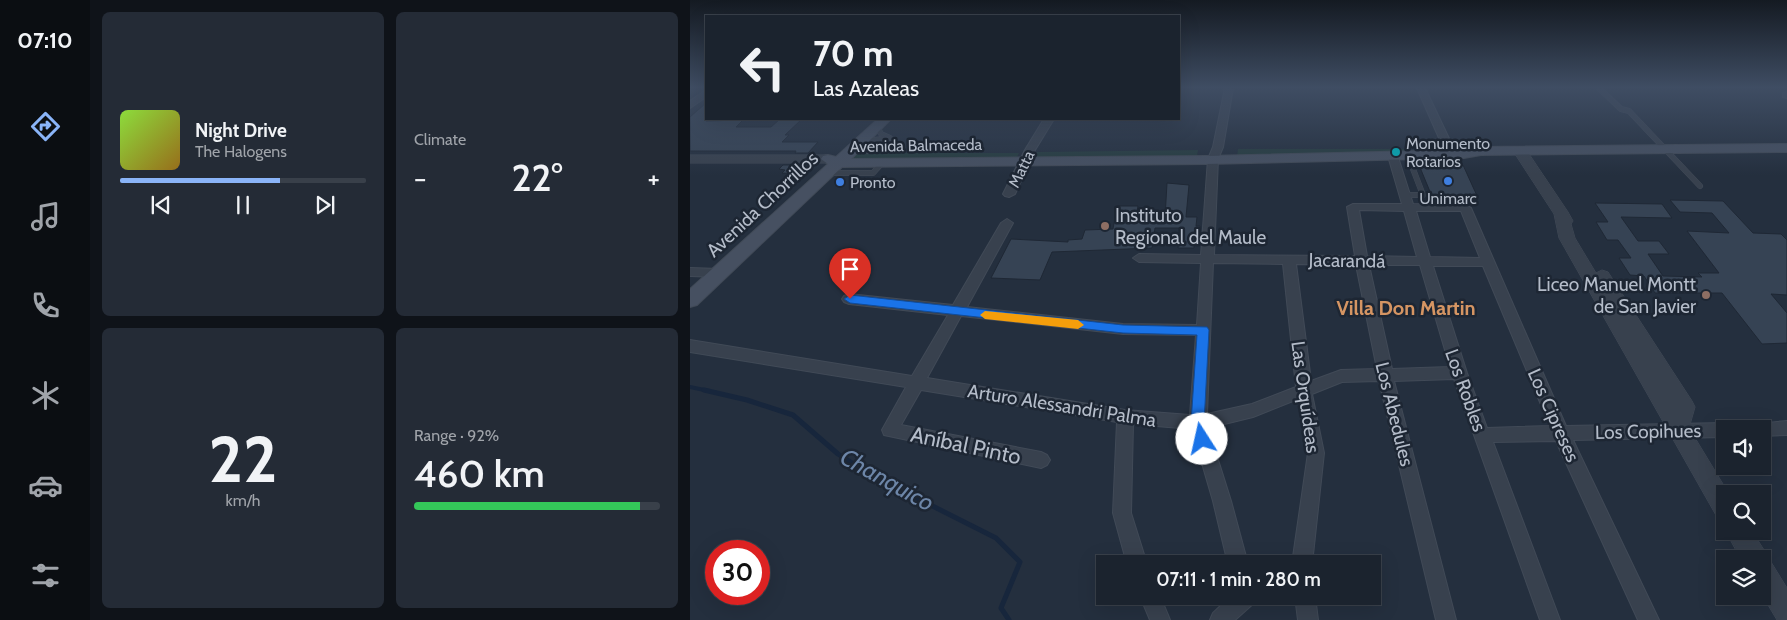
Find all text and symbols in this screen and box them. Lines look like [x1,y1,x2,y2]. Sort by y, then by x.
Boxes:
text: 07:10 [17,27,73,54]
text: 70 m [813,32,894,75]
icon: left [730,35,795,100]
text: Las Azaleas [813,75,919,102]
icon: directions [28,109,63,144]
text: Night Drive [195,119,287,142]
text: Climate [414,130,466,149]
place label: Monumento Rotarios [1406,134,1490,171]
street label: Avenida Balmaceda [850,135,983,156]
text: The Halogens [195,142,287,161]
marker: Monumento Rotarios [1390,146,1402,158]
street label: Avenida Chorrillos [702,147,823,262]
street label: Matta [1004,147,1039,191]
text: 22° [511,154,563,201]
text: − [414,161,426,195]
text: + [648,161,660,195]
place label: Pronto [850,173,896,192]
marker: Unimarc [1442,175,1454,187]
marker: Pronto [834,176,846,188]
place label: Unimarc [1419,189,1477,208]
icon: previous [147,191,175,219]
icon: pause [229,191,257,219]
icon: next [311,191,339,219]
icon: music [28,199,63,234]
place label: Instituto Regional del Maule [1115,204,1266,249]
marker: Instituto Regional del Maule [1099,220,1111,232]
pin [829,248,871,299]
street label: Jacarandá [1307,248,1386,273]
icon: arrive [836,255,864,283]
place label: Liceo Manuel Montt de San Javier [1537,273,1697,318]
icon: phone [28,288,63,323]
marker: Liceo Manuel Montt de San Javier [1700,289,1712,301]
district label: Villa Don Martin [1336,296,1476,320]
street label: Las Orquídeas [1286,340,1325,455]
street label: Los Robles [1440,346,1491,435]
street label: Los Abedules [1370,360,1419,469]
street label: Los Cipreses [1523,365,1584,466]
icon: climate [28,378,63,413]
street label: Arturo Alessandri Palma [966,379,1158,432]
position arrow [1175,412,1227,464]
text: 22 [209,419,277,498]
street label: Los Copihues [1595,419,1701,444]
map controls [1716,420,1771,605]
button: sound [1716,420,1771,475]
street label: Aníbal Pinto [908,421,1024,470]
text: Range · 92% [414,426,499,445]
water label: Chanquico [835,442,939,517]
text: 460 km [414,450,545,497]
icon: car [28,468,63,503]
button: search [1716,485,1771,540]
text: km/h [225,491,261,510]
speed limit sign: 30 [705,540,770,605]
button: layers [1716,550,1771,605]
icon: filters [28,558,63,593]
text: 07:11 · 1 min · 280 m [1156,568,1321,591]

